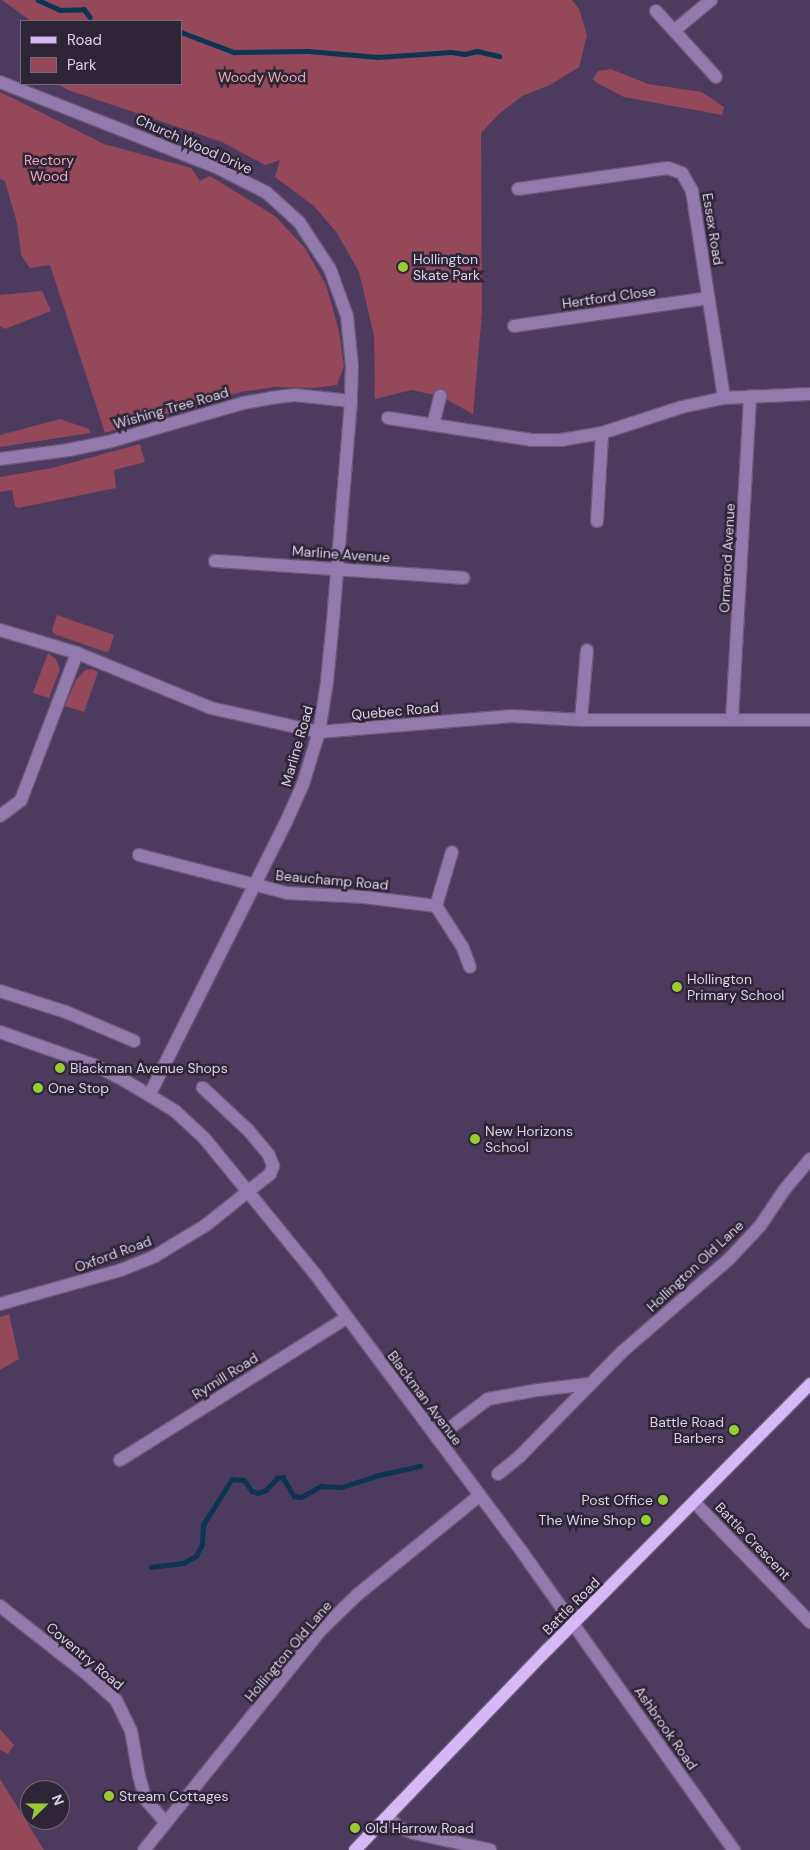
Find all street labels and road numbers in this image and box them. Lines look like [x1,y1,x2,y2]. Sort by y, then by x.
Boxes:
street label: Church Wood Drive [133,111,255,177]
street label: Essex Road [699,192,727,266]
street label: Hertford Close [561,282,657,312]
street label: Wishing Tree Road [111,384,231,432]
street label: Ormerod Avenue [716,503,738,613]
street label: Marline Avenue [291,542,391,566]
street label: Quebec Road [351,699,439,723]
street label: Marline Road [277,704,317,788]
street label: Beauchamp Road [275,867,389,893]
street label: Hollington Old Lane [643,1217,747,1315]
street label: Oxford Road [72,1232,154,1276]
street label: Blackman Avenue [384,1348,466,1448]
street label: Rymill Road [189,1349,261,1403]
street label: Battle Crescent [712,1499,794,1583]
street label: Battle Road [539,1574,603,1638]
street label: Hollington Old Lane [241,1597,335,1705]
street label: Coventry Road [43,1619,127,1693]
street label: Ashbrook Road [631,1683,701,1773]

